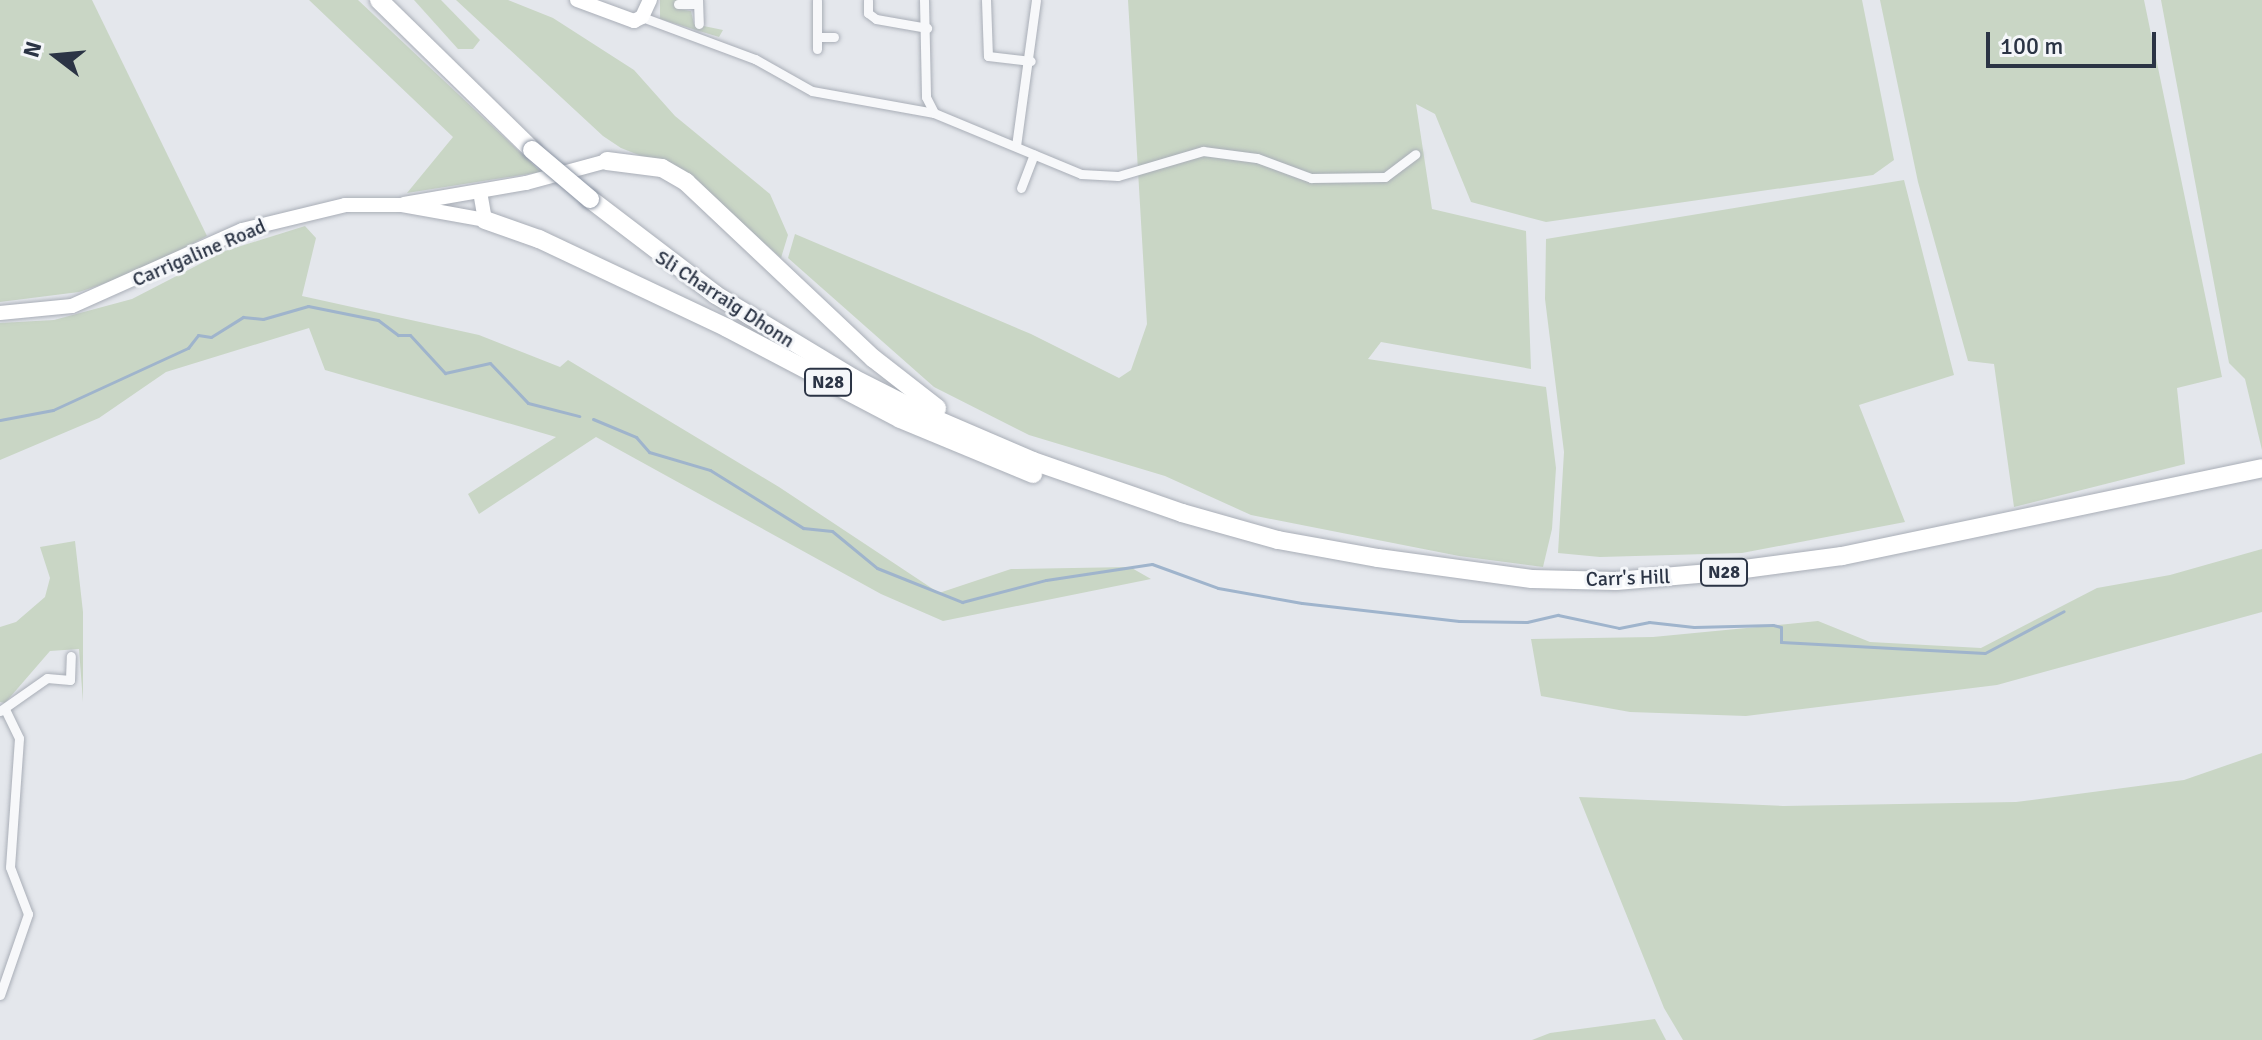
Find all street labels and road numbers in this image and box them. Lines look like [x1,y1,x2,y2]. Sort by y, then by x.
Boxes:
street label: Carrigaline Road [129,214,269,292]
street label: Sli Charraig Dhonn [651,245,799,353]
road number: N28 [804,368,852,396]
road number: N28 [1700,558,1748,586]
street label: Carr's Hill [1585,565,1671,591]

